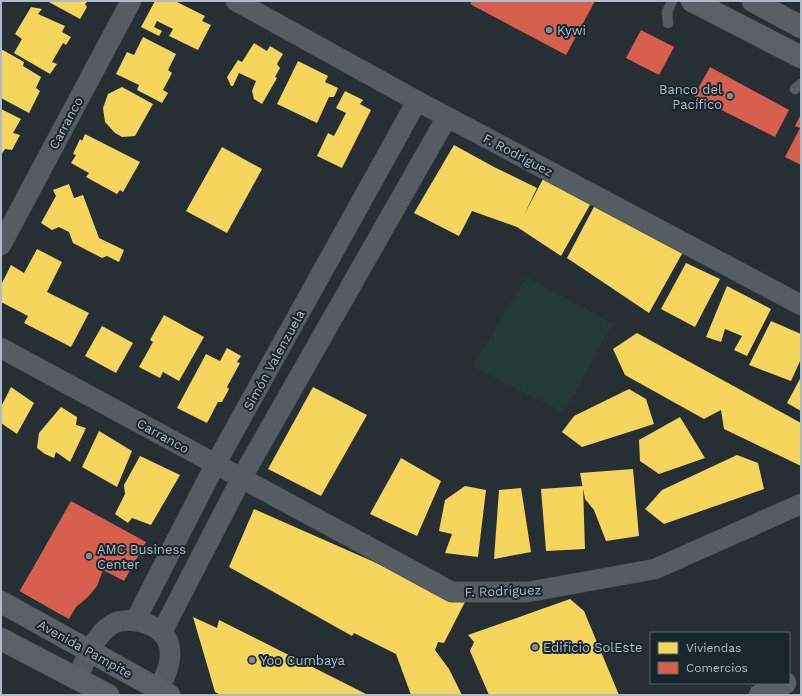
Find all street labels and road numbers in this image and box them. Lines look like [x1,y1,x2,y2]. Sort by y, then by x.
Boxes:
street label: Carranco [46,94,86,152]
street label: F. Rodríguez [481,130,556,180]
street label: Simón Valenzuela [240,307,308,413]
street label: Carranco [134,416,192,457]
street label: F. Rodríguez [464,582,542,600]
street label: Avenida Pampite [35,617,135,681]

